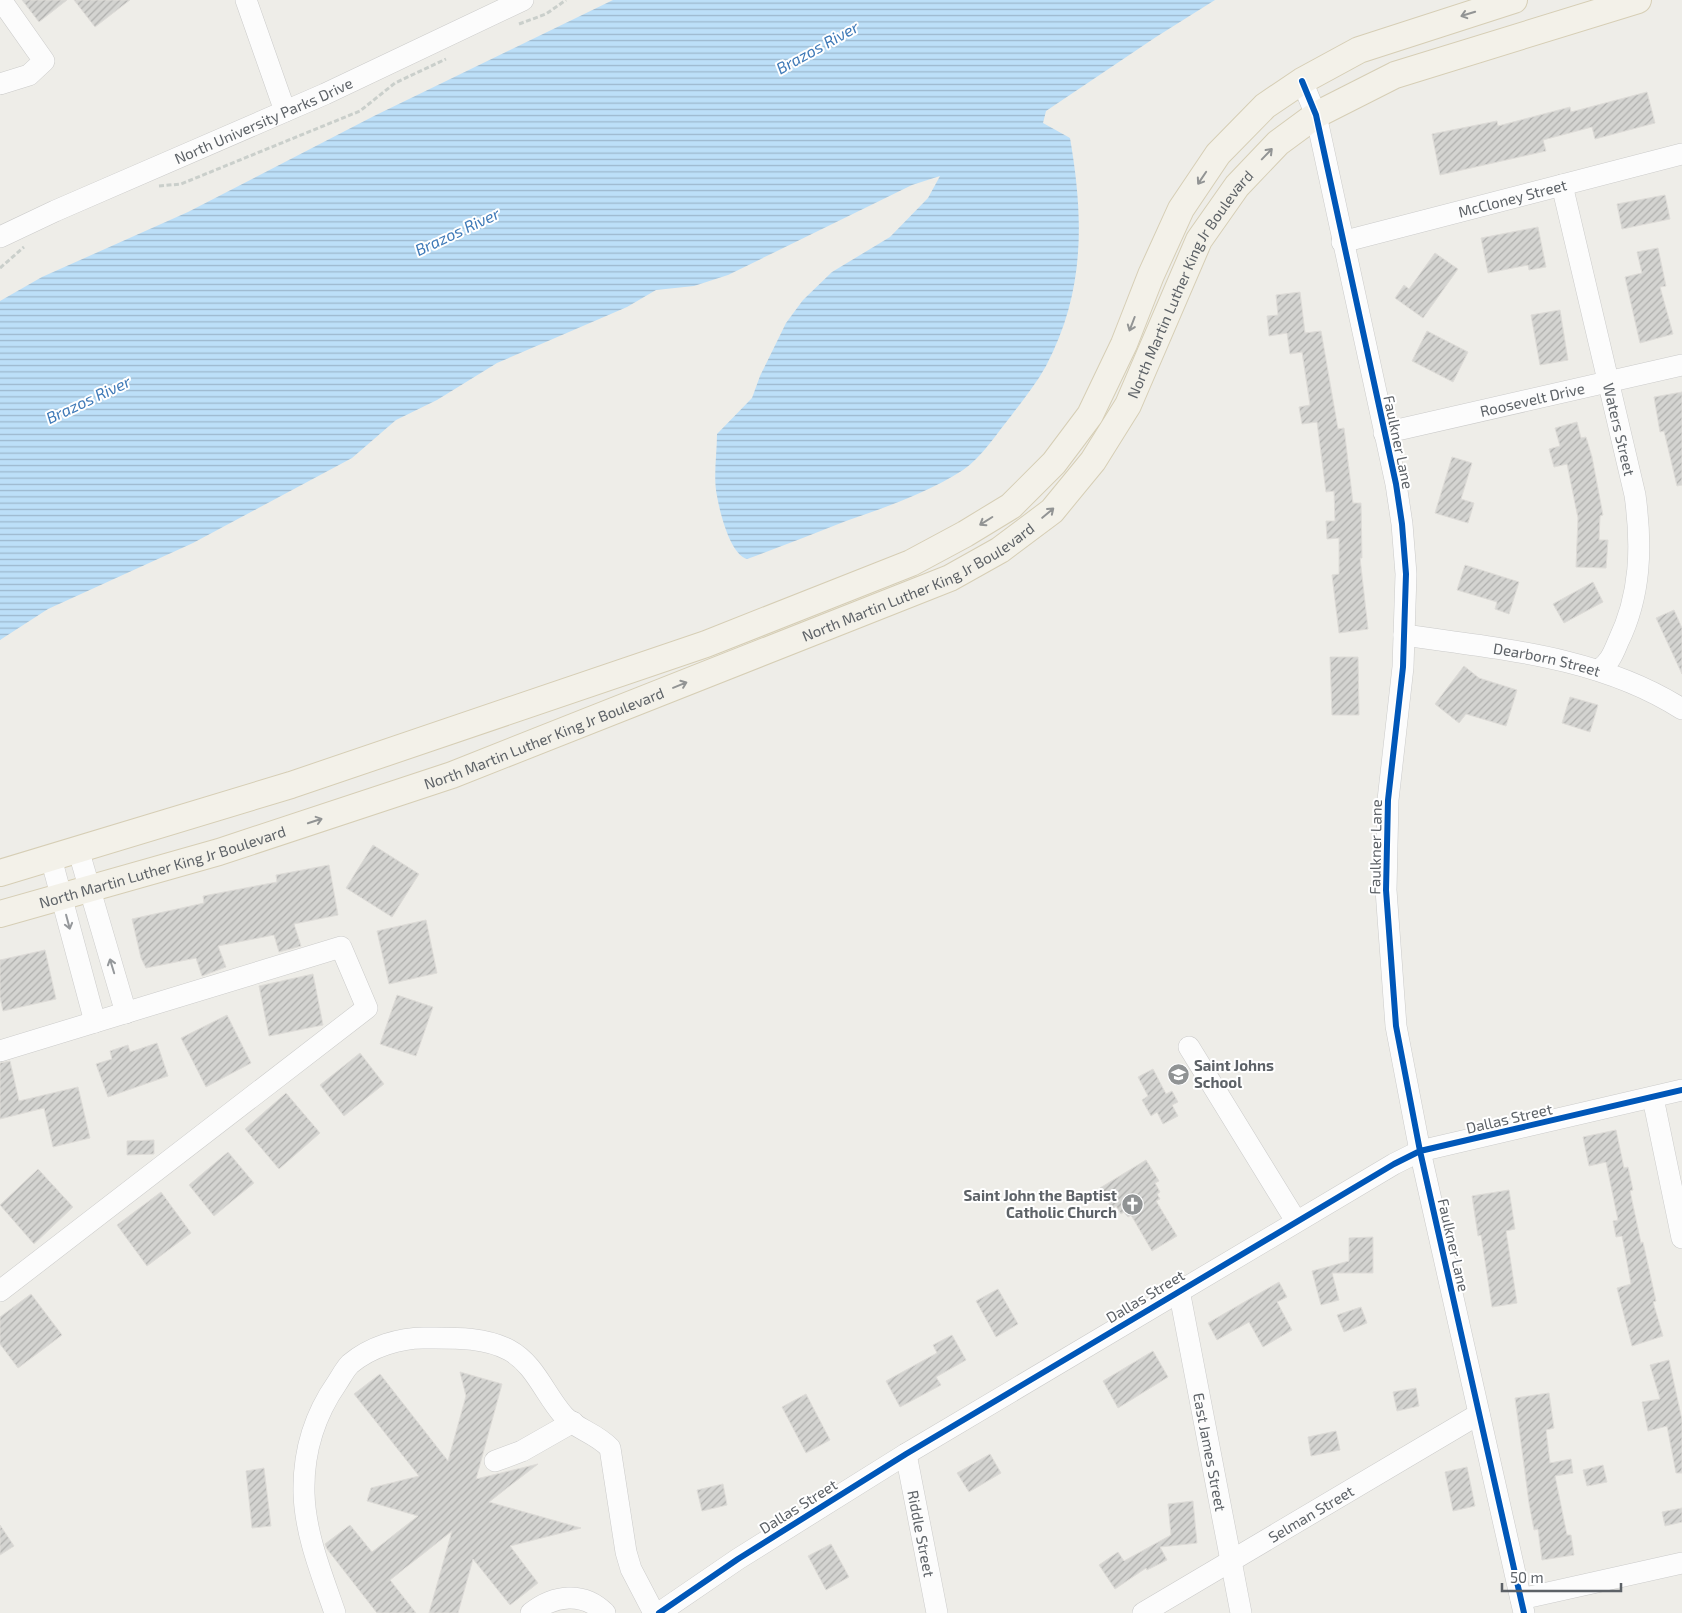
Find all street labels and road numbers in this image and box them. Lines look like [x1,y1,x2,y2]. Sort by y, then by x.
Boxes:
street label: North University Parks Drive [171,73,355,167]
street label: North Martin Luther King Jr Boulevard [1123,166,1257,401]
street label: McCloney Street [1456,175,1569,221]
street label: Roosevelt Drive [1478,379,1586,420]
street label: Waters Street [1600,381,1639,478]
street label: Faulkner Lane [1380,394,1418,490]
street label: North Martin Luther King Jr Boulevard [799,519,1038,645]
street label: Dearborn Street [1492,639,1603,680]
street label: North Martin Luther King Jr Boulevard [422,683,666,793]
street label: Faulkner Lane [1365,799,1385,895]
street label: North Martin Luther King Jr Boulevard [37,822,288,912]
street label: Dallas Street [1464,1099,1554,1137]
street label: Faulkner Lane [1435,1197,1473,1293]
street label: Dallas Street [1103,1265,1188,1326]
street label: East James Street [1190,1391,1230,1513]
street label: Dallas Street [756,1475,840,1537]
street label: Selman Street [1265,1481,1357,1546]
street label: Riddle Street [904,1489,939,1579]

